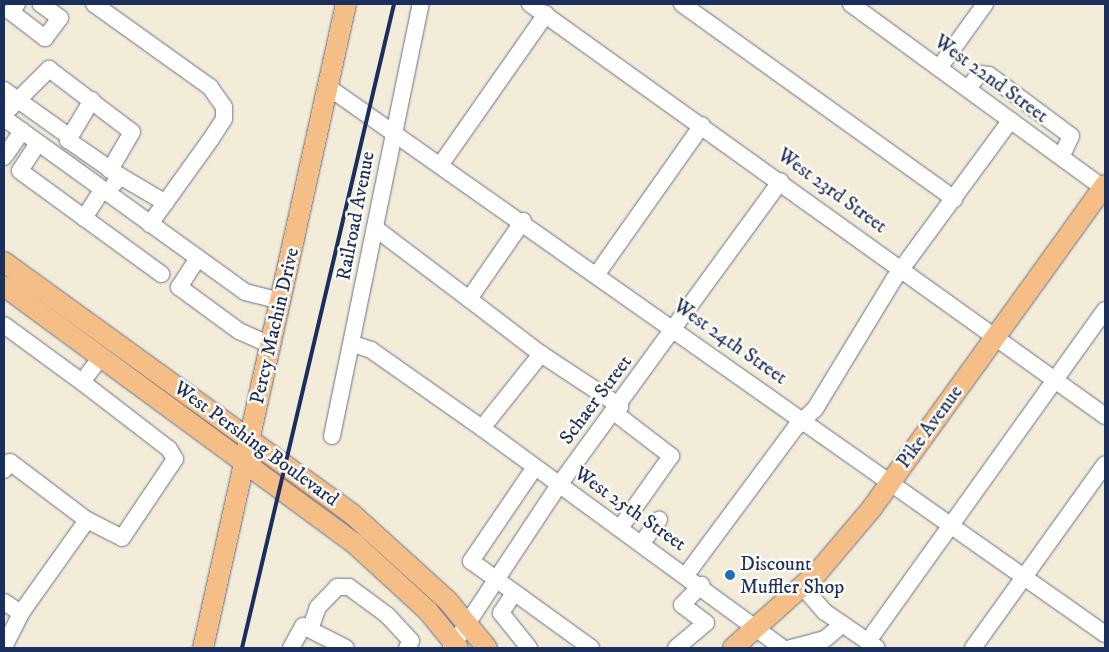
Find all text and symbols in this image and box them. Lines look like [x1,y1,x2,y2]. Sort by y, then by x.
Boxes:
street label: West 22nd Street [929,30,1053,128]
street label: West 23rd Street [773,143,891,239]
street label: Railroad Avenue [332,150,380,282]
street label: Percy Machin Drive [245,246,305,406]
street label: West 24th Street [669,294,791,390]
street label: Schaer Street [555,351,637,449]
street label: West Pershing Boulevard [169,376,343,512]
street label: Pike Avenue [892,381,968,473]
street label: West 25th Street [569,462,691,556]
place label: Discount Muffler Shop [740,552,844,599]
marker: Discount Muffler Shop [724,569,736,581]

